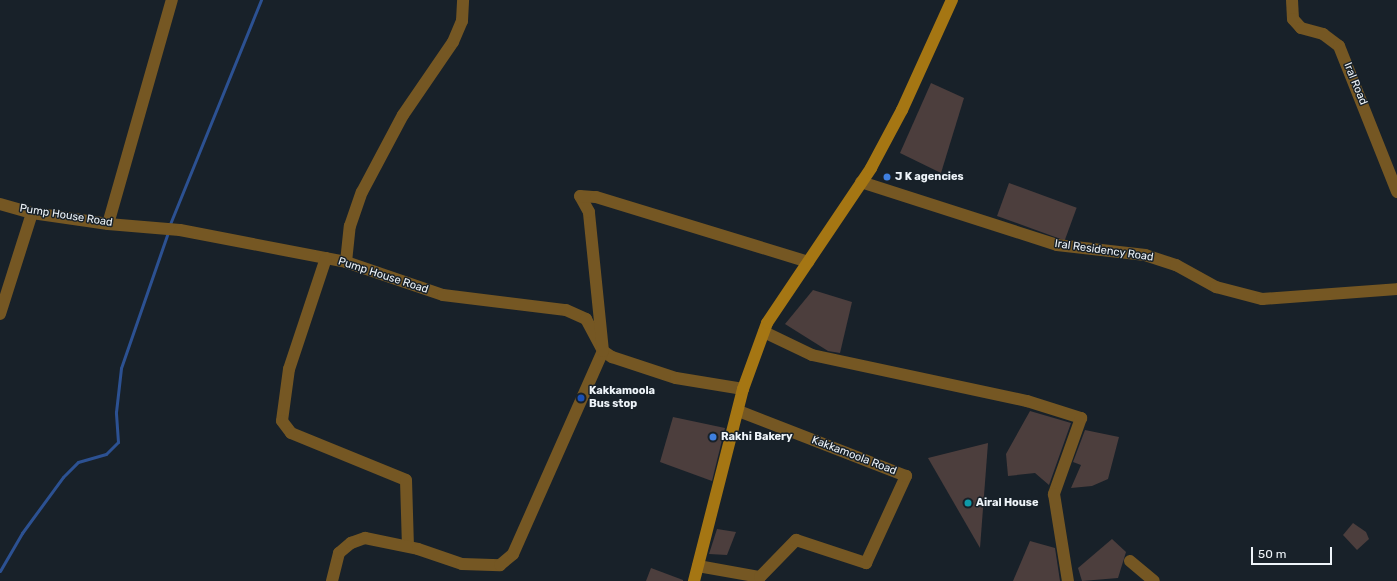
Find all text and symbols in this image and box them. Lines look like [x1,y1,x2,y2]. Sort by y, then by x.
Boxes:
street label: Iral Road [1341,61,1369,107]
place label: J K agencies [895,170,964,184]
marker: J K agencies [882,172,892,182]
street label: Pump House Road [19,202,113,230]
street label: Iral Residency Road [1053,237,1155,265]
street label: Pump House Road [336,255,430,297]
place label: Kakkamoola Bus stop [589,385,655,411]
marker: Kakkamoola Bus stop [576,393,586,403]
place label: Rakhi Bakery [721,430,793,444]
marker: Rakhi Bakery [708,432,718,442]
street label: Kakkamoola Road [810,434,898,478]
place label: Airal House [976,496,1038,510]
marker: Airal House [963,498,973,508]
scale bar [1253,539,1334,565]
text: 50 m [1258,547,1286,561]

